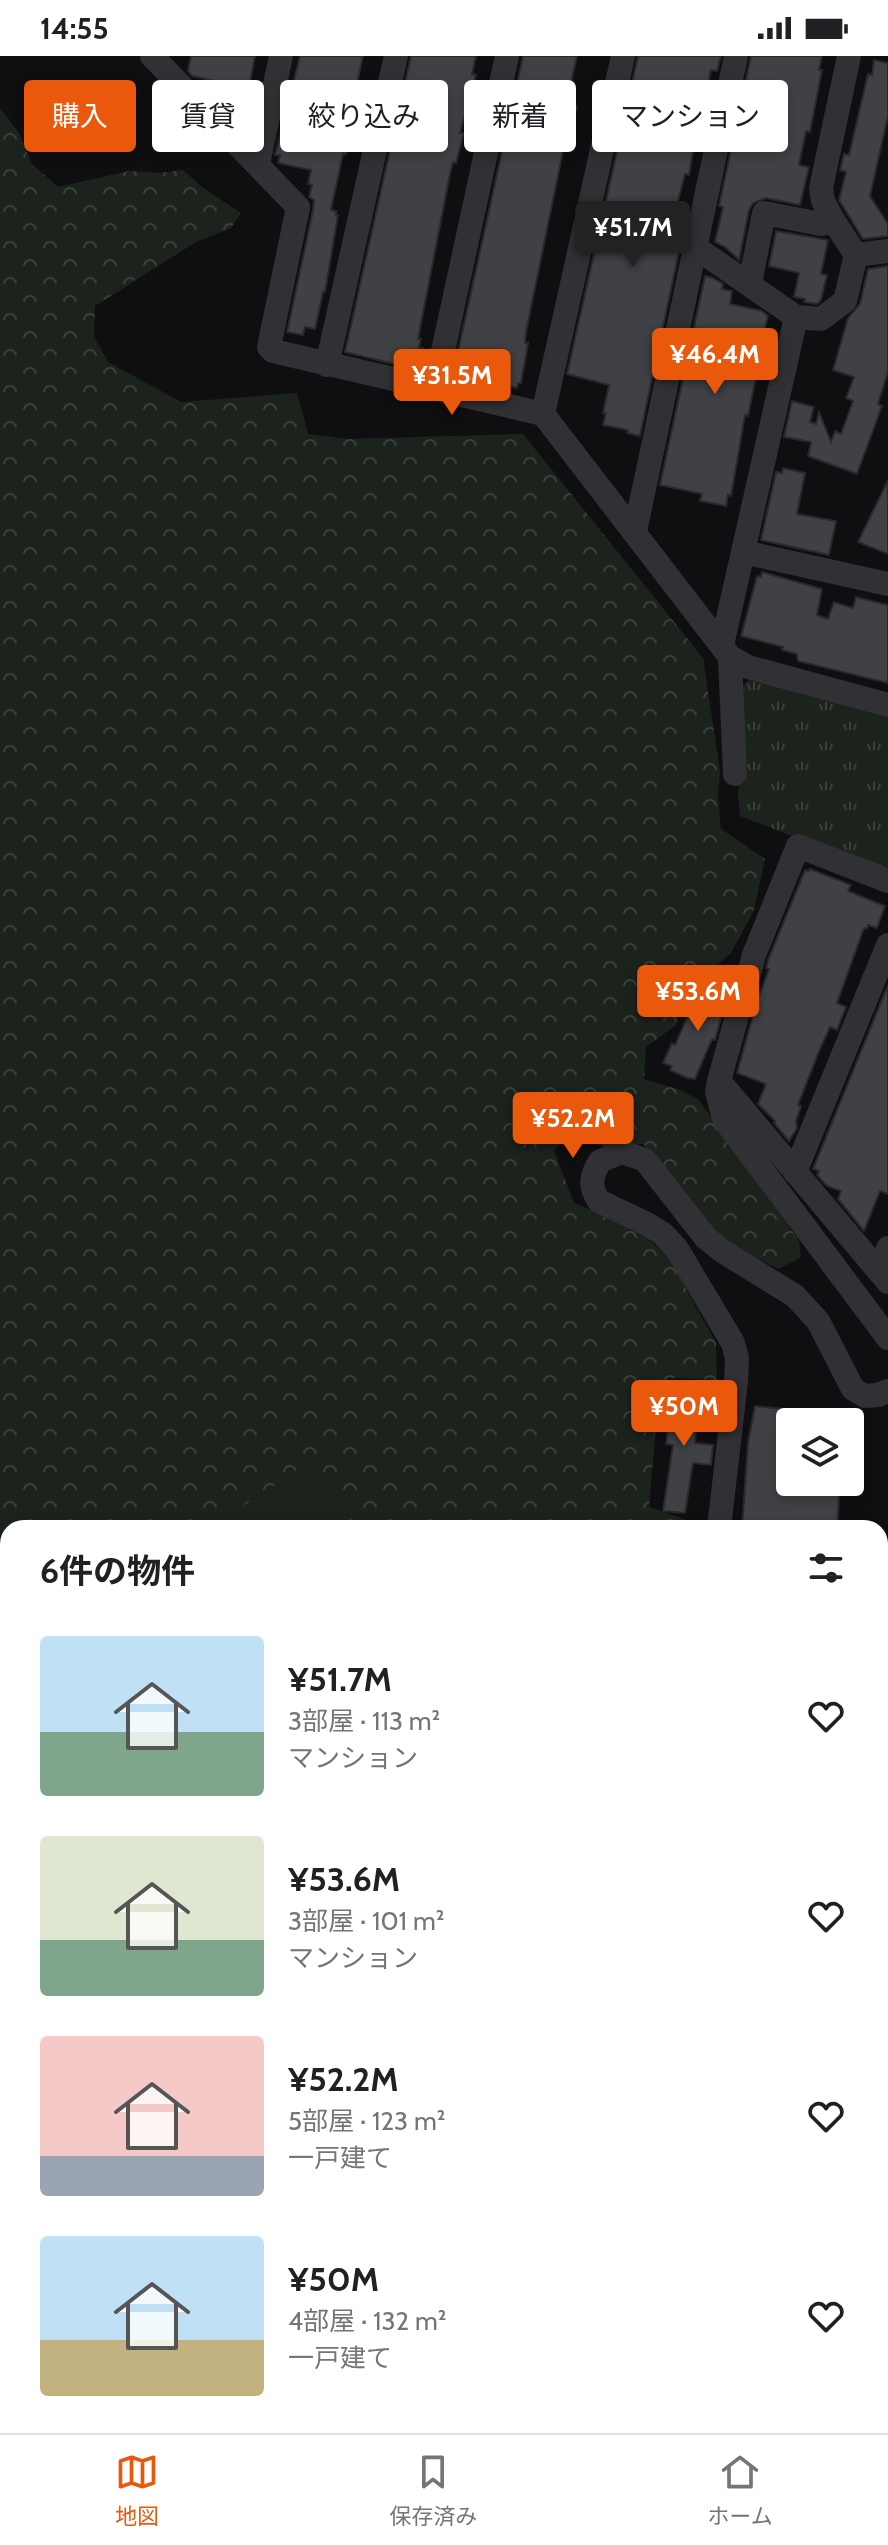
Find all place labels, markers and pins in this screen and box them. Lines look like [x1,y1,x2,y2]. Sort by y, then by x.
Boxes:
pin: ¥51.7M [568,201,698,269]
pin: ¥46.4M [650,328,780,396]
pin: ¥31.5M [387,349,517,417]
pin: ¥53.6M [633,965,763,1033]
pin: ¥52.2M [508,1092,638,1160]
pin: ¥50M [637,1380,731,1448]

